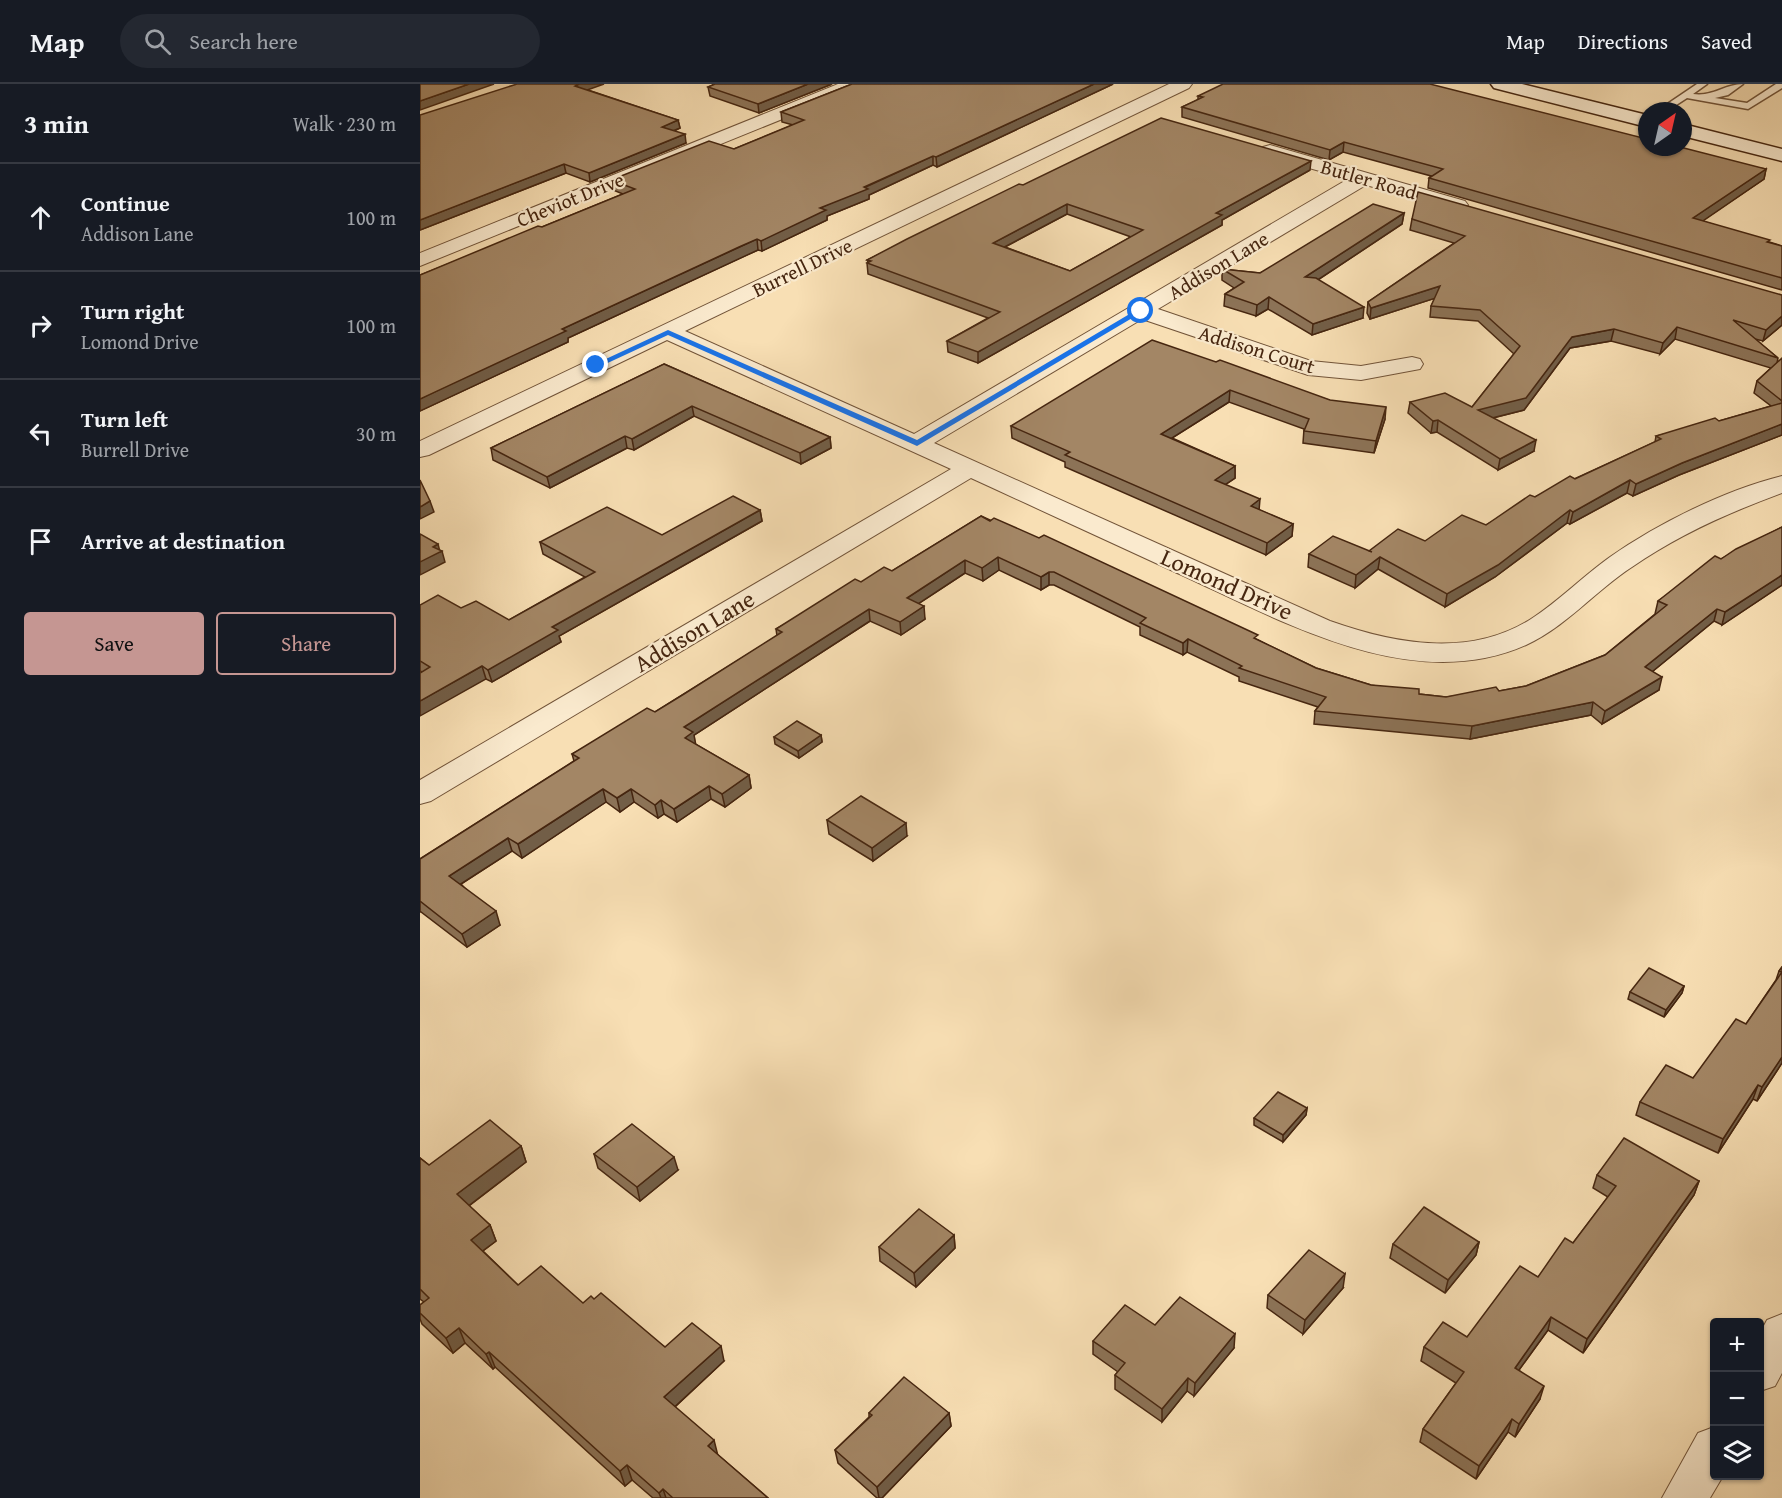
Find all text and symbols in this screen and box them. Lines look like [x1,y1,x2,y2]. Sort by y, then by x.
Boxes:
search box [120,14,540,68]
text: Map [30,21,84,62]
icon: search [141,25,174,58]
text: Search here [189,25,298,57]
text: Map [1506,26,1545,57]
text: Directions [1578,26,1668,57]
text: Saved [1701,26,1752,57]
north arrow [1638,102,1692,156]
text: 3 min [24,104,89,143]
text: Walk · 230 m [293,109,396,138]
street label: Butler Road [1318,151,1421,207]
street label: Cheviot Drive [512,164,628,234]
text: Continue [81,187,170,219]
icon: ahead [24,201,57,234]
text: 100 m [346,203,396,232]
text: Addison Lane [81,219,194,248]
street label: Addison Lane [1162,224,1274,306]
street label: Burrell Drive [747,230,857,304]
text: Turn right [81,295,184,327]
route start [1127,297,1153,323]
icon: right [24,309,57,342]
text: 100 m [346,311,396,340]
street label: Addison Court [1195,318,1319,380]
text: Lomond Drive [81,327,199,356]
route end [582,351,608,377]
text: Turn left [81,403,168,435]
icon: left [24,417,57,450]
text: 30 m [356,419,396,448]
text: Burrell Drive [81,435,189,464]
icon: arrive [24,525,57,558]
text: Arrive at destination [81,525,285,557]
street label: Lomond Drive [1155,539,1299,629]
street label: Addison Lane [627,581,761,681]
button: Save [24,612,204,675]
button: Share [216,612,396,675]
map controls [1710,1318,1764,1480]
button: + [1710,1318,1764,1372]
button: − [1710,1372,1764,1426]
button: layers [1710,1426,1764,1480]

